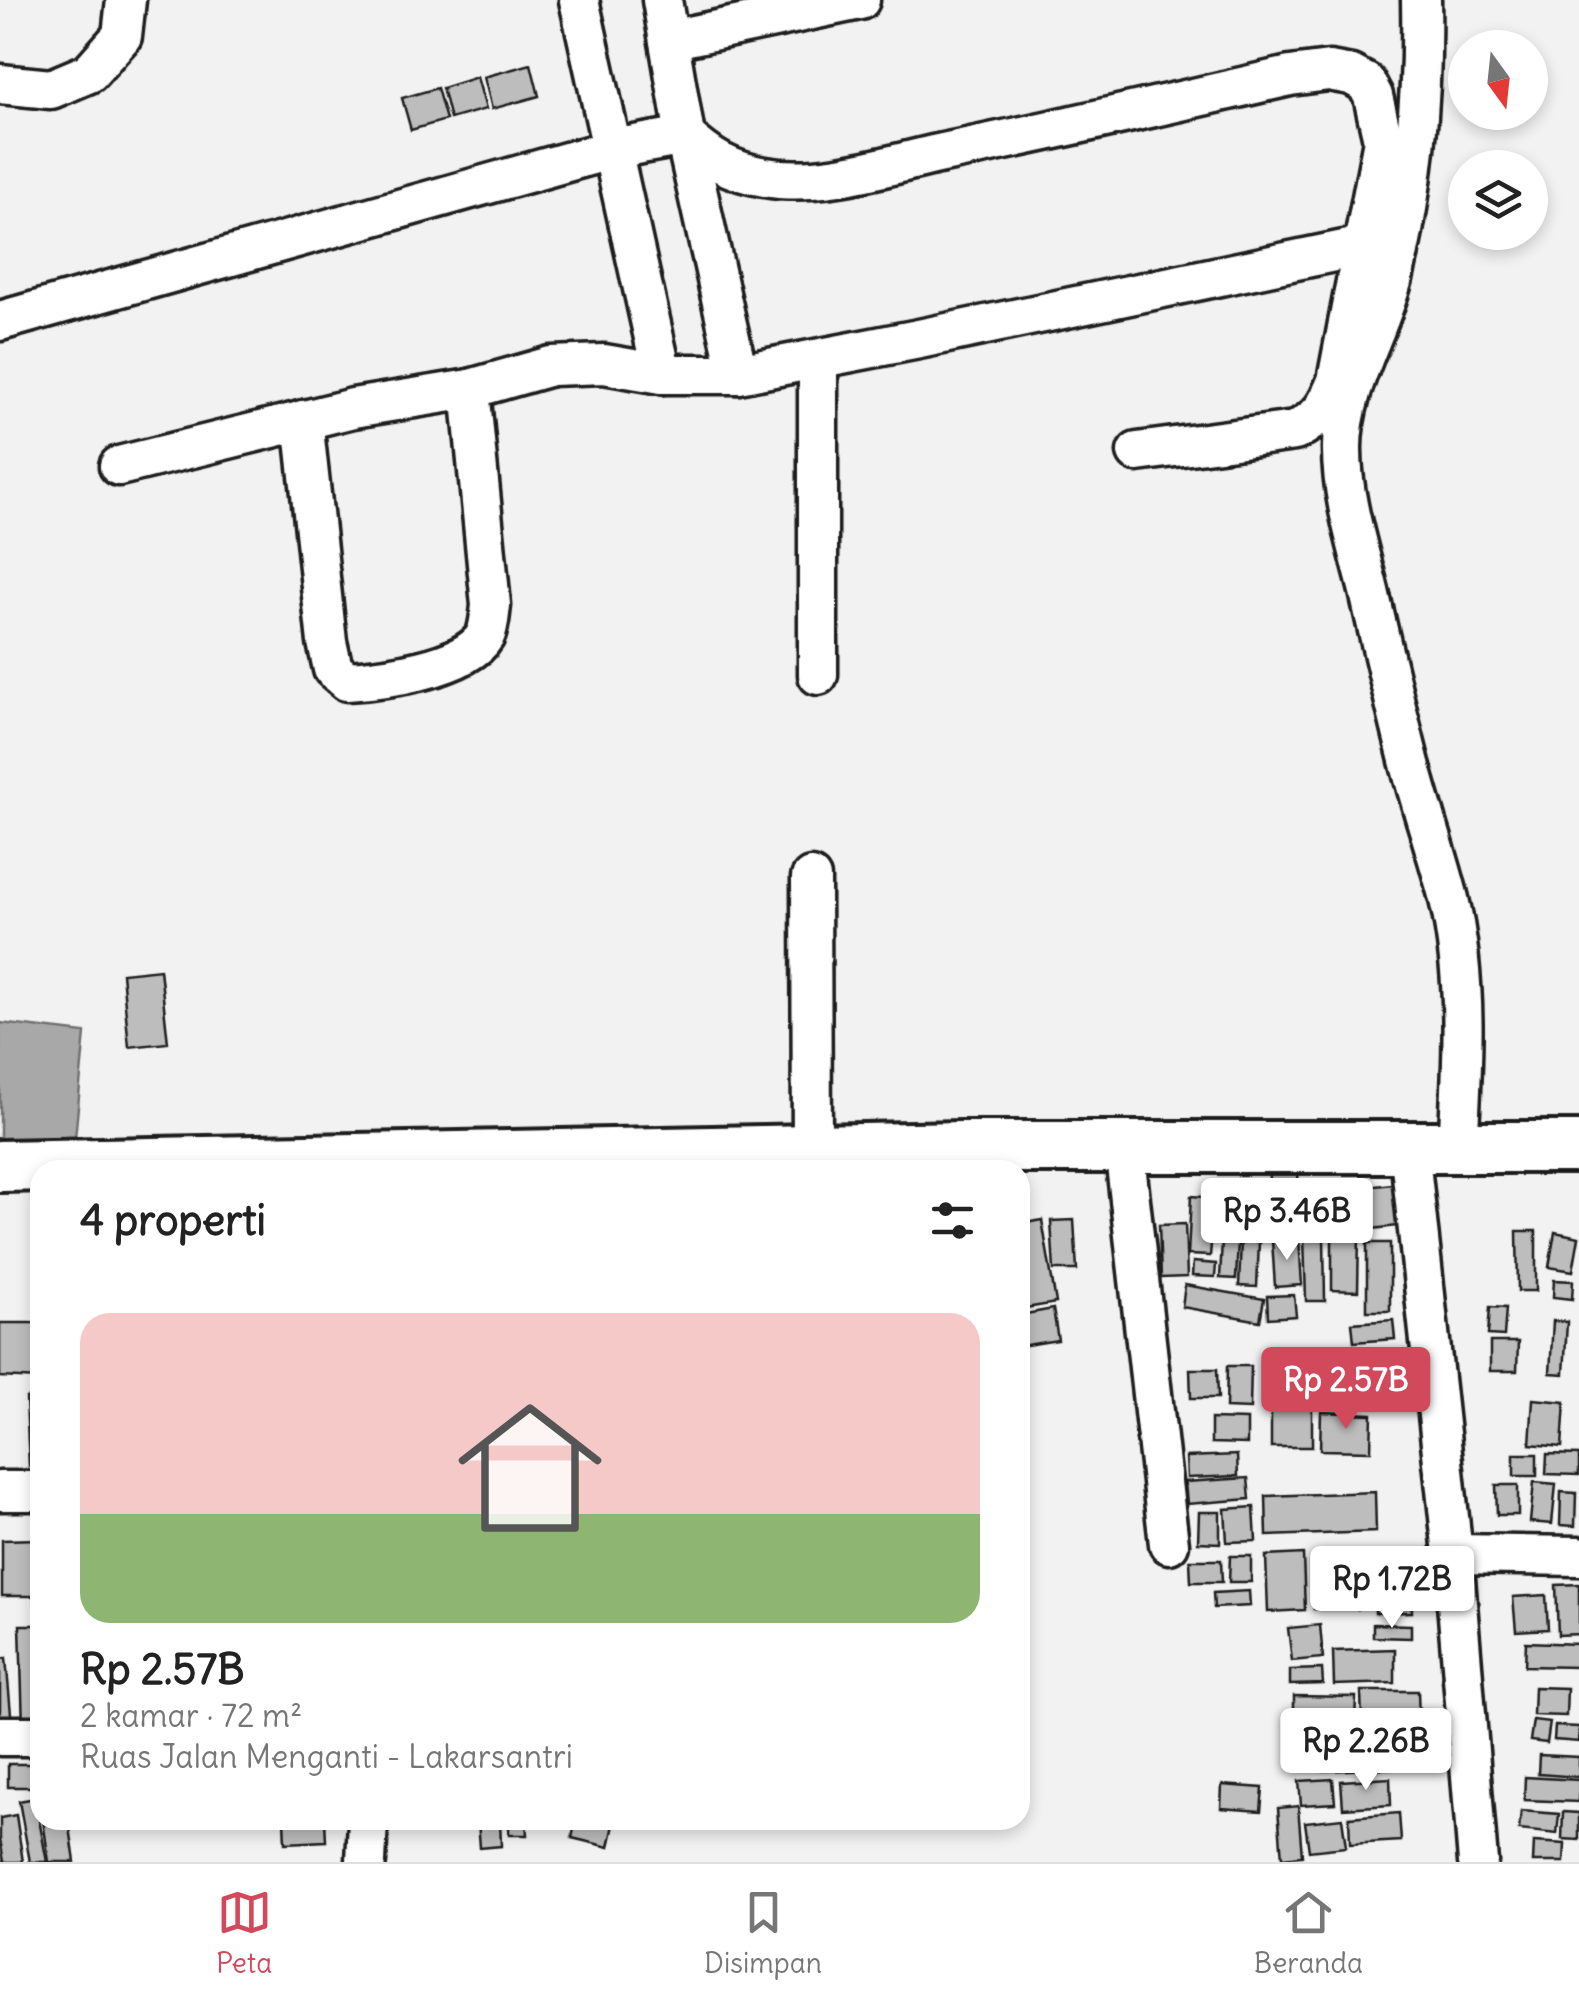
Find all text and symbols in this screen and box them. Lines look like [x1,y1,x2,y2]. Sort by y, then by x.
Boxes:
north arrow [1448,30,1548,130]
map controls [1448,30,1548,250]
button: layers [1448,150,1548,250]
pin: Rp 3.46B [1184,1178,1390,1263]
text: Rp 3.46B [1223,1190,1351,1231]
icon: filters [925,1193,980,1248]
text: 4 properti [80,1194,266,1246]
pin: Rp 2.57B [1243,1347,1449,1432]
text: Rp 2.57B [1283,1359,1409,1400]
icon: home [440,1378,620,1558]
pin: Rp 1.72B [1289,1546,1495,1631]
text: Rp 1.72B [1332,1558,1452,1599]
text: Rp 2.57B [80,1643,245,1695]
text: 2 kamar · 72 m² [80,1695,302,1736]
pin: Rp 2.26B [1263,1708,1469,1793]
text: Rp 2.26B [1302,1720,1430,1761]
text: Ruas Jalan Menganti - Lakarsantri [80,1736,573,1777]
tab: Peta [216,1885,272,1981]
tab: Disimpan [704,1885,822,1981]
tab: Beranda [1254,1885,1363,1981]

